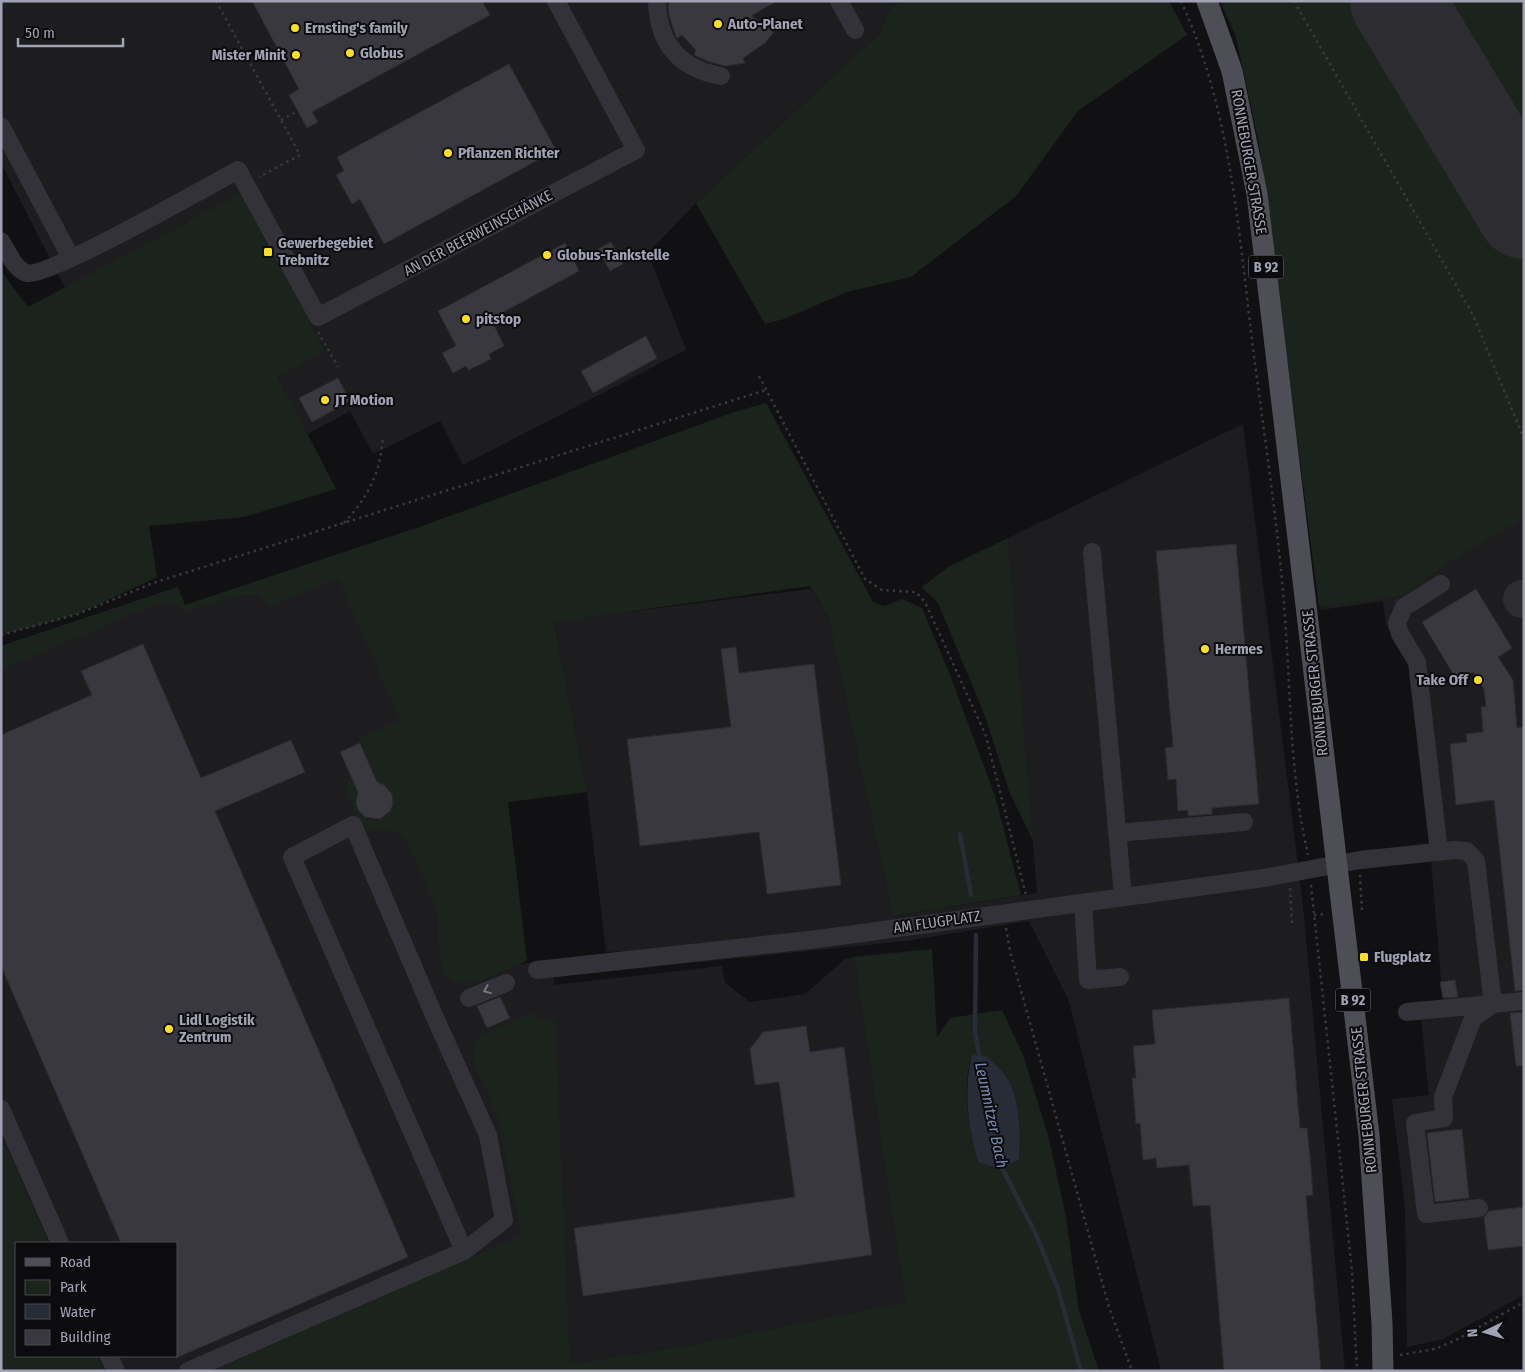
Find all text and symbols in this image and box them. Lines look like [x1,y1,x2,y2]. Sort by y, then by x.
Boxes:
scale bar [18,15,122,47]
place label: Auto-Planet [727,15,804,33]
marker: Auto-Planet [712,18,724,30]
place label: Ernsting's family [305,19,409,37]
marker: Ernsting's family [289,22,301,34]
text: 50 m [25,24,55,42]
place label: Globus [360,44,404,62]
place label: Mister Minit [212,46,287,64]
marker: Globus [344,47,356,59]
marker: Mister Minit [290,49,302,61]
street label: RONNEBURGER STRASSE [1227,88,1271,236]
place label: Pflanzen Richter [458,144,560,162]
marker: Pflanzen Richter [442,147,454,159]
street label: AN DER BEERWEINSCHÄNKE [401,186,555,280]
place label: Gewerbegebiet Trebnitz [278,234,374,269]
marker: Gewerbegebiet Trebnitz [262,246,274,258]
place label: Globus-Tankstelle [557,246,670,264]
marker: Globus-Tankstelle [541,249,553,261]
road number: B 92 [1248,256,1284,278]
place label: pitstop [476,310,521,328]
marker: pitstop [460,313,472,325]
place label: JT Motion [334,391,394,409]
marker: JT Motion [319,394,331,406]
street label: RONNEBURGER STRASSE [1298,609,1332,757]
place label: Hermes [1215,640,1263,658]
marker: Hermes [1199,643,1211,655]
place label: Take Off [1416,671,1469,689]
marker: Take Off [1472,674,1484,686]
street label: AM FLUGPLATZ [892,907,982,937]
place label: Flugplatz [1374,948,1432,966]
marker: Flugplatz [1358,951,1370,963]
one-way arrow [483,984,492,995]
road number: B 92 [1336,988,1370,1012]
place label: Lidl Logistik Zentrum [179,1011,255,1046]
marker: Lidl Logistik Zentrum [163,1023,175,1035]
street label: RONNEBURGER STRASSE [1347,1026,1381,1174]
water label: Leumnitzer Bach [971,1060,1012,1170]
legend [15,1242,178,1357]
text: Road [60,1253,91,1271]
text: Park [60,1278,87,1296]
text: Water [60,1303,96,1321]
north arrow [1460,1307,1510,1357]
text: Building [60,1328,111,1346]
text: N [1464,1328,1481,1338]

